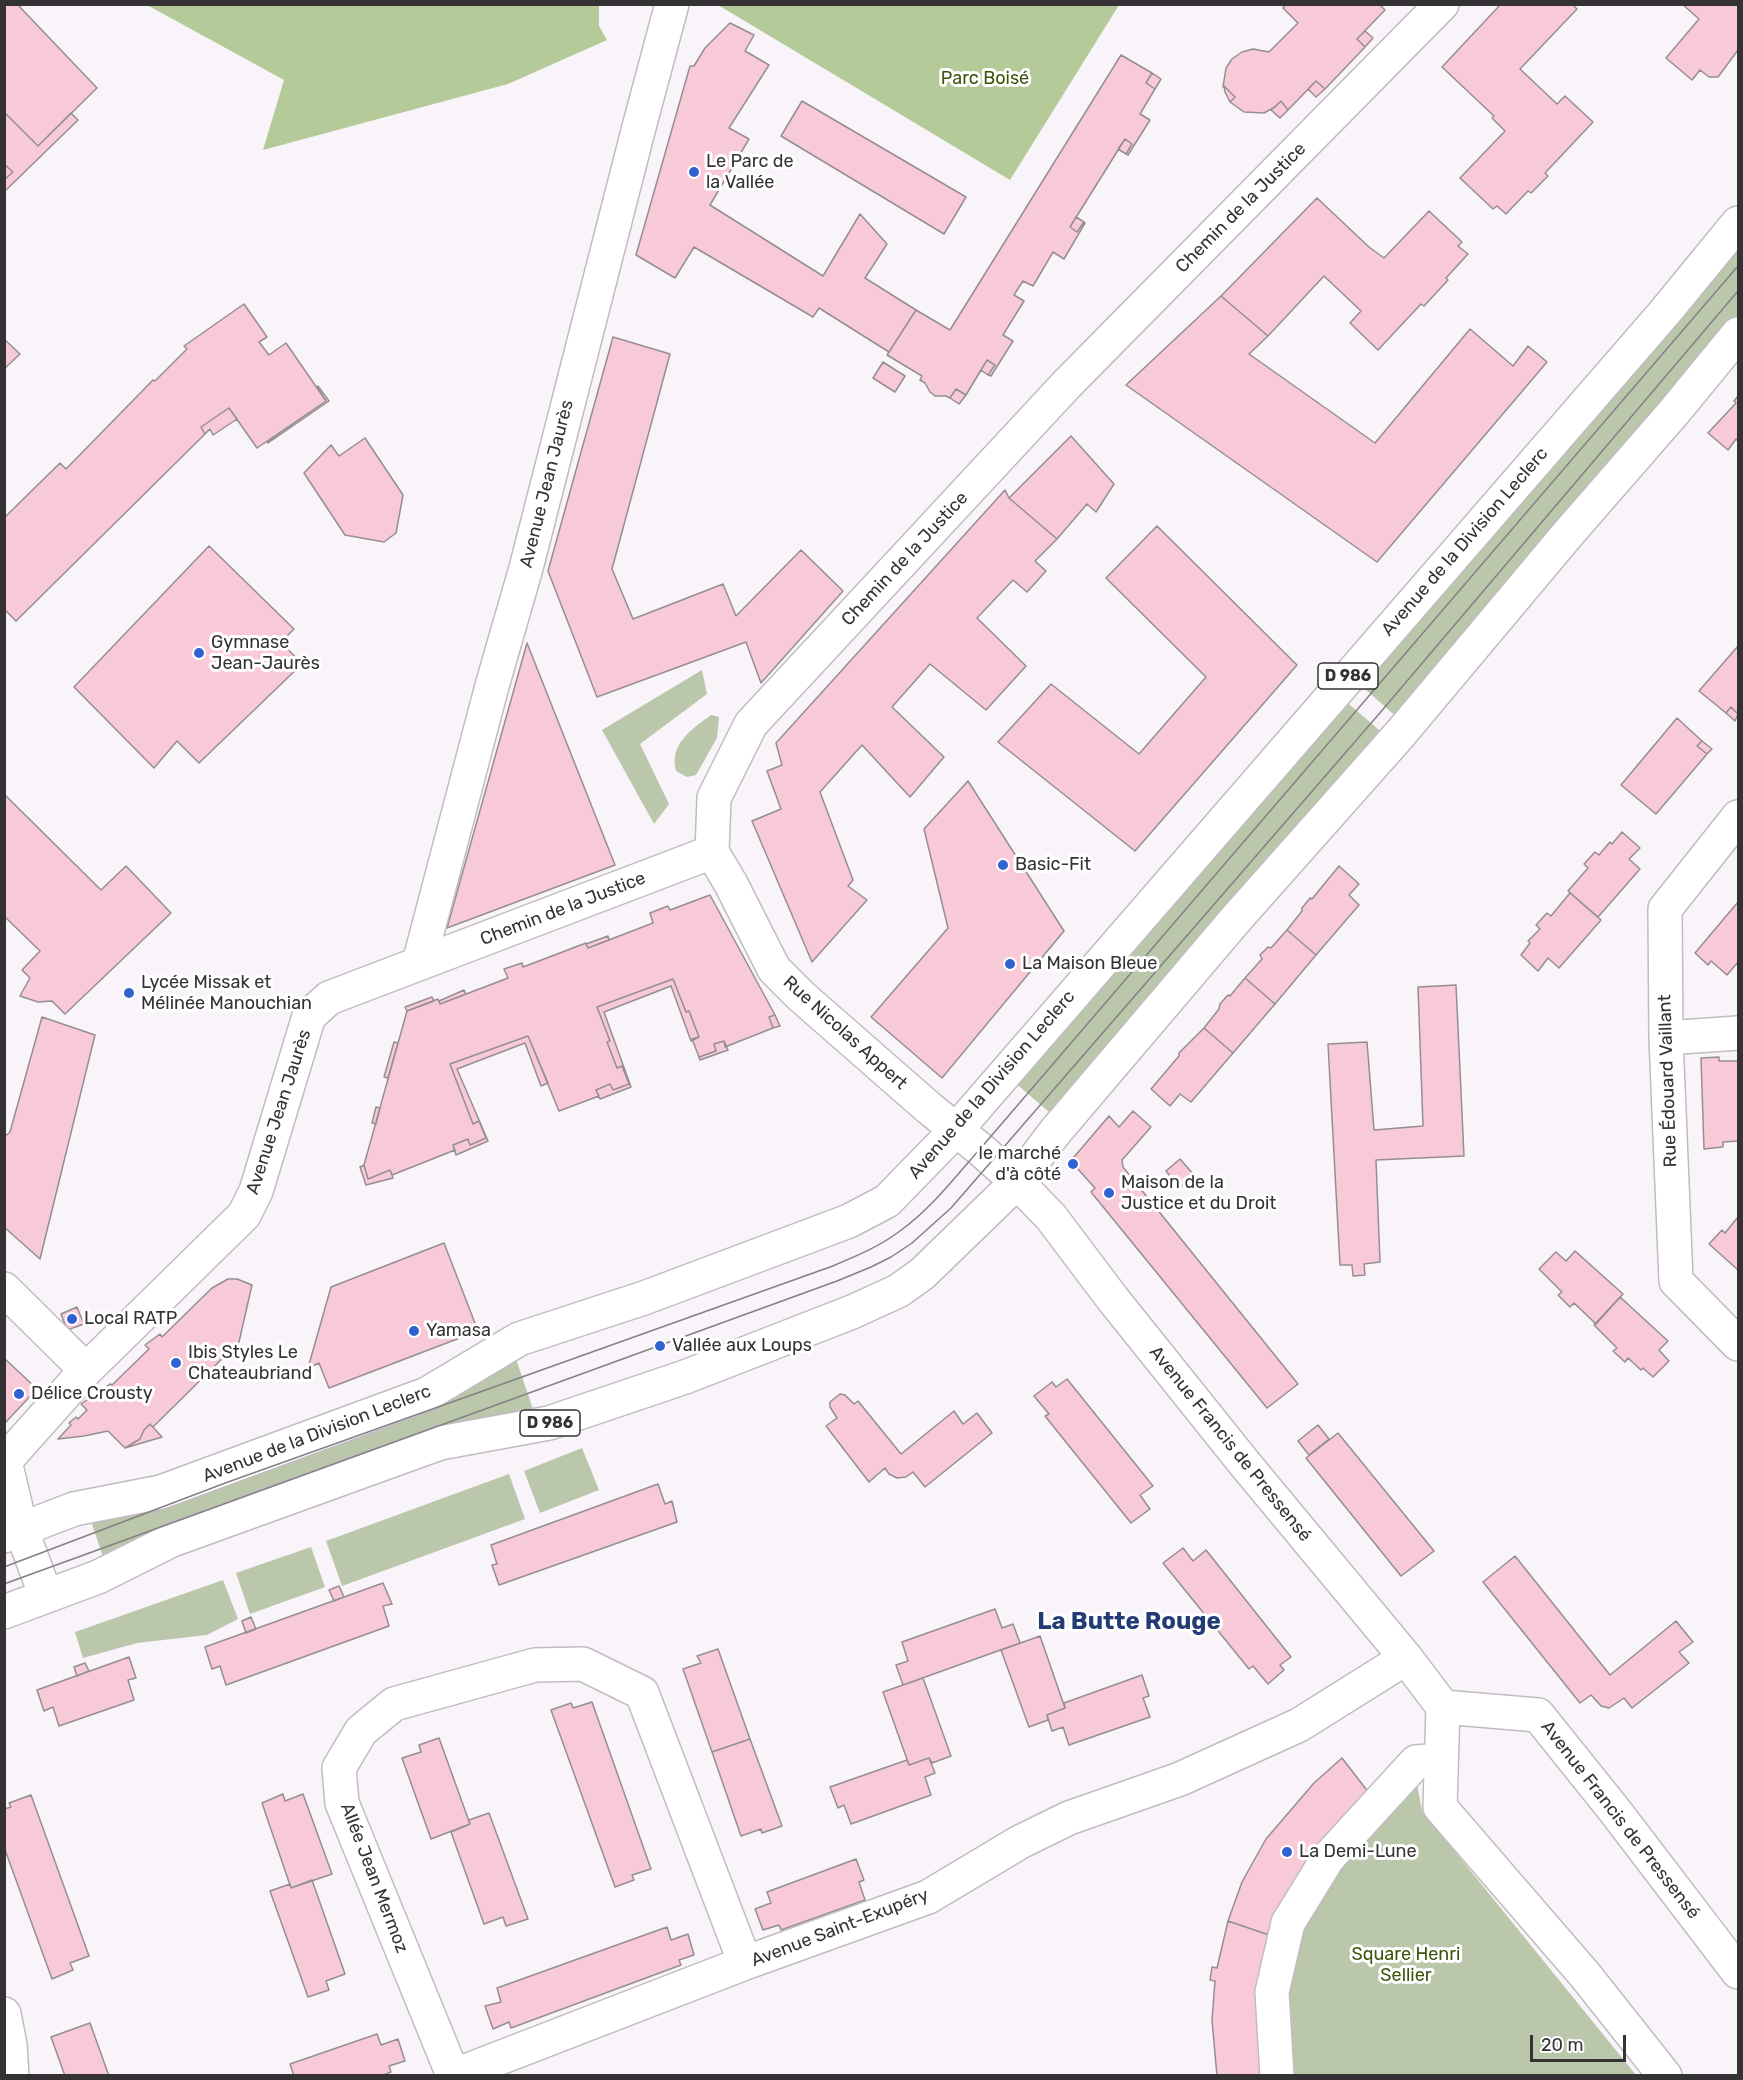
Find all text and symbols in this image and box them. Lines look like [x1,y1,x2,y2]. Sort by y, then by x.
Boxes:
park label: Parc Boisé [941,68,1029,90]
street label: Chemin de la Justice [1171,138,1311,278]
place label: Le Parc de la Vallée [706,151,794,194]
marker: Le Parc de la Vallée [687,165,701,179]
street label: Avenue Jean Jaurès [516,398,578,570]
street label: Avenue de la Division Leclerc [1377,443,1553,641]
street label: Chemin de la Justice [837,488,973,630]
place label: Gymnase Jean-Jaurès [211,632,320,674]
marker: Gymnase Jean-Jaurès [192,646,206,660]
road number: D 986 [1318,663,1378,689]
place label: Basic-Fit [1015,854,1091,876]
marker: Basic-Fit [996,858,1010,872]
street label: Chemin de la Justice [477,867,649,951]
place label: La Maison Bleue [1022,953,1157,975]
marker: La Maison Bleue [1003,957,1017,971]
place label: Lycée Missak et Mélinée Manouchian [141,972,312,1014]
street label: Rue Nicolas Appert [778,972,912,1094]
marker: Lycée Missak et Mélinée Manouchian [122,986,136,1000]
street label: Avenue de la Division Leclerc [904,986,1080,1184]
street label: Rue Édouard Vaillant [1654,994,1682,1168]
street label: Avenue Jean Jaurès [242,1027,316,1197]
place label: le marché d'à côté [979,1143,1061,1186]
marker: le marché d'à côté [1066,1157,1080,1171]
place label: Maison de la Justice et du Droit [1121,1172,1276,1214]
marker: Maison de la Justice et du Droit [1102,1186,1116,1200]
place label: Local RATP [84,1308,177,1330]
marker: Local RATP [65,1312,79,1326]
place label: Yamasa [426,1320,491,1342]
marker: Yamasa [407,1324,421,1338]
place label: Vallée aux Loups [672,1335,812,1357]
marker: Vallée aux Loups [653,1339,667,1353]
place label: Ibis Styles Le Chateaubriand [188,1342,312,1384]
street label: Avenue Francis de Pressensé [1144,1342,1316,1546]
marker: Ibis Styles Le Chateaubriand [169,1356,183,1370]
street label: Avenue de la Division Leclerc [200,1380,434,1488]
place label: Délice Crousty [31,1383,153,1405]
marker: Délice Crousty [12,1387,26,1401]
road number: D 986 [520,1410,580,1436]
district label: La Butte Rouge [1037,1608,1221,1636]
street label: Avenue Francis de Pressensé [1536,1717,1704,1923]
street label: Allée Jean Mermoz [335,1800,413,1956]
place label: La Demi-Lune [1299,1841,1417,1863]
marker: La Demi-Lune [1280,1845,1294,1859]
street label: Avenue Saint-Exupéry [748,1884,932,1972]
park label: Square Henri Sellier [1352,1944,1460,1986]
scale bar [1533,2023,1629,2061]
text: 20 m [1541,2034,1583,2056]

